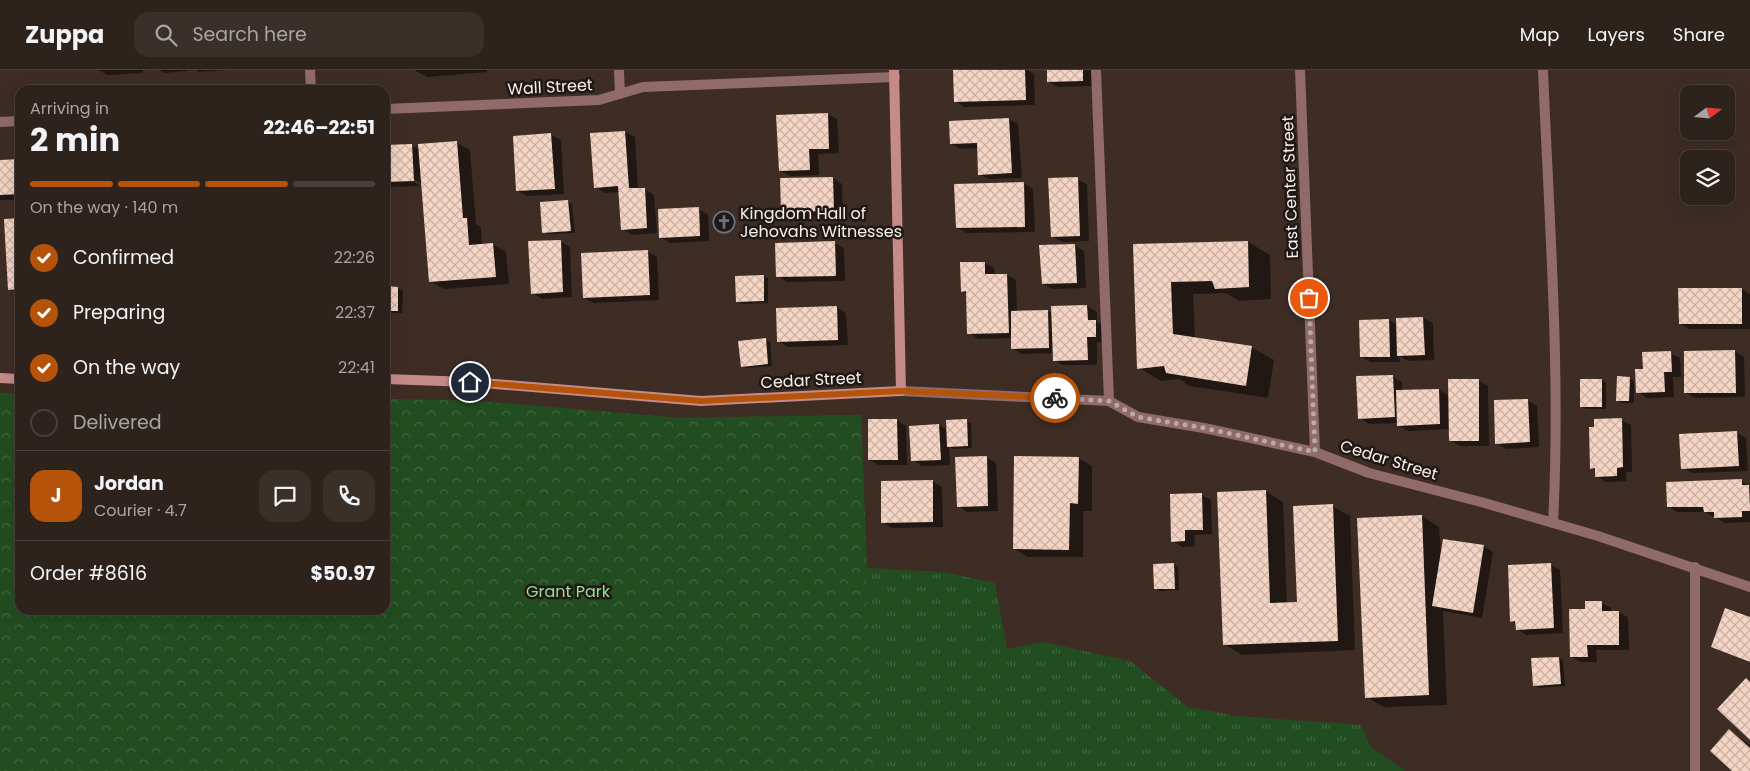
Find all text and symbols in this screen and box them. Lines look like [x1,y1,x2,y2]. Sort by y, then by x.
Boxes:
search box [134,12,484,57]
text: Zuppa [25,18,104,51]
icon: search [152,21,180,49]
text: Search here [192,21,307,48]
text: Map [1520,22,1560,47]
text: Layers [1588,22,1645,47]
text: Share [1673,22,1725,47]
street label: Wall Street [507,73,593,101]
north arrow [1680,85,1735,140]
map controls [1680,85,1735,205]
text: Arriving in [30,97,109,120]
text: 22:46–22:51 [263,114,375,141]
street label: East Center Street [1276,115,1304,259]
text: 2 min [30,117,120,162]
button: layers [1680,150,1735,205]
text: On the way · 140 m [30,196,178,219]
place label: Kingdom Hall of Jehovahs Witnesses [740,202,902,243]
church icon: Kingdom Hall of Jehovahs Witnesses [712,210,736,234]
icon: check [30,244,58,272]
text: Confirmed [73,244,174,271]
text: 22:26 [334,246,375,269]
pin [1288,277,1330,319]
icon: bag [1295,284,1323,312]
icon: check [30,299,58,327]
text: Preparing [73,299,165,326]
text: 22:37 [335,301,375,324]
icon: check [30,354,58,382]
text: On the way [73,354,180,381]
text: 22:41 [338,356,375,379]
pin [449,361,491,403]
street label: Cedar Street [760,366,862,394]
icon: home [456,368,484,396]
courier [1030,373,1080,423]
icon: bike [1041,384,1069,412]
text: Delivered [73,409,162,436]
street label: Cedar Street [1337,434,1441,486]
text: Jordan [94,470,164,497]
button: chat [259,470,311,522]
button: phone [323,470,375,522]
text: J [51,482,61,509]
text: Courier · 4.7 [94,499,187,522]
text: Order #8616 [30,560,147,587]
text: $50.97 [311,560,375,587]
park label: Grant Park [526,580,611,603]

